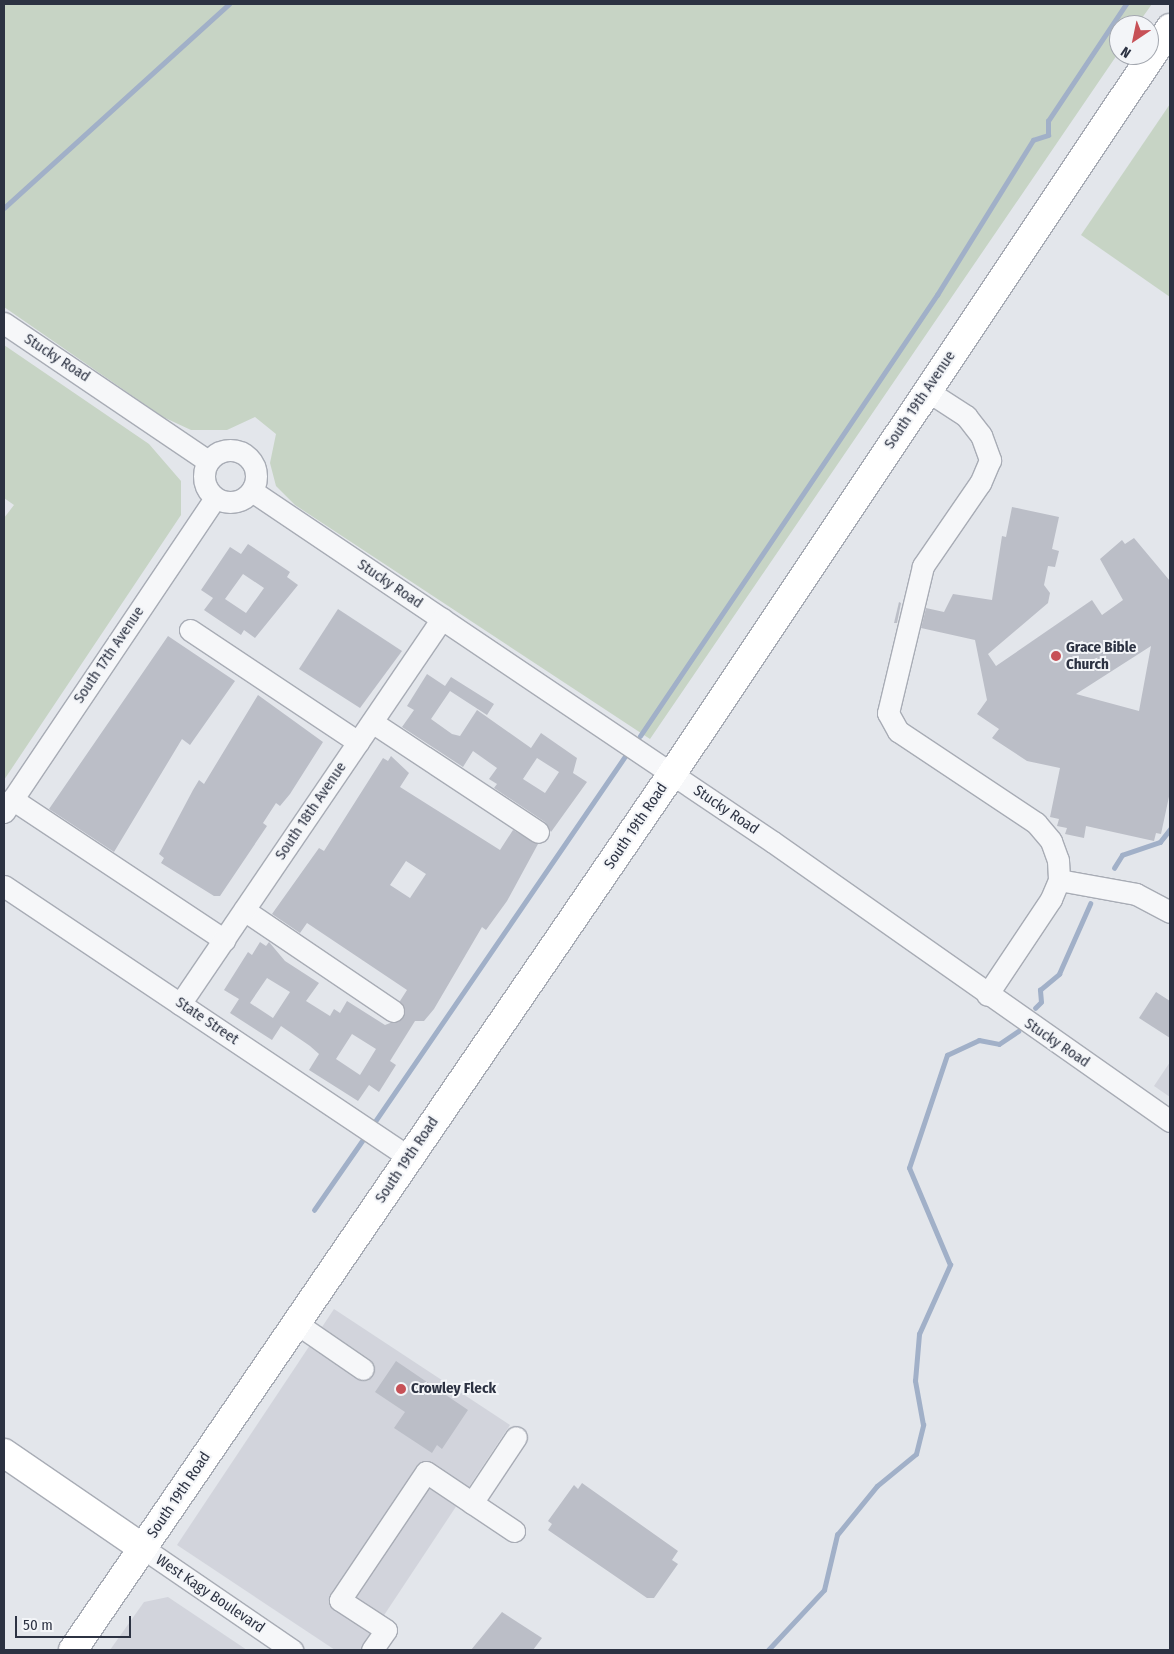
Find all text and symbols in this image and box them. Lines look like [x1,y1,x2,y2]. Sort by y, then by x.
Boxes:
north arrow [1109,15,1159,65]
text: N [1118,43,1134,61]
street label: Stucky Road [21,330,93,386]
street label: South 19th Avenue [881,348,959,452]
street label: Stucky Road [354,556,426,612]
street label: South 17th Avenue [70,603,148,707]
place label: Grace Bible Church [1066,638,1136,673]
marker: Grace Bible Church [1050,650,1062,662]
street label: South 18th Avenue [272,759,350,863]
street label: South 19th Road [601,779,671,873]
street label: Stucky Road [690,782,762,838]
street label: State Street [172,993,242,1049]
street label: Stucky Road [1021,1015,1093,1071]
street label: South 19th Road [372,1113,442,1207]
place label: Crowley Fleck [411,1380,496,1398]
marker: Crowley Fleck [395,1383,407,1395]
street label: South 19th Road [144,1448,214,1542]
street label: West Kagy Boulevard [152,1551,268,1637]
scale bar [18,1606,134,1638]
text: 50 m [23,1616,53,1634]

